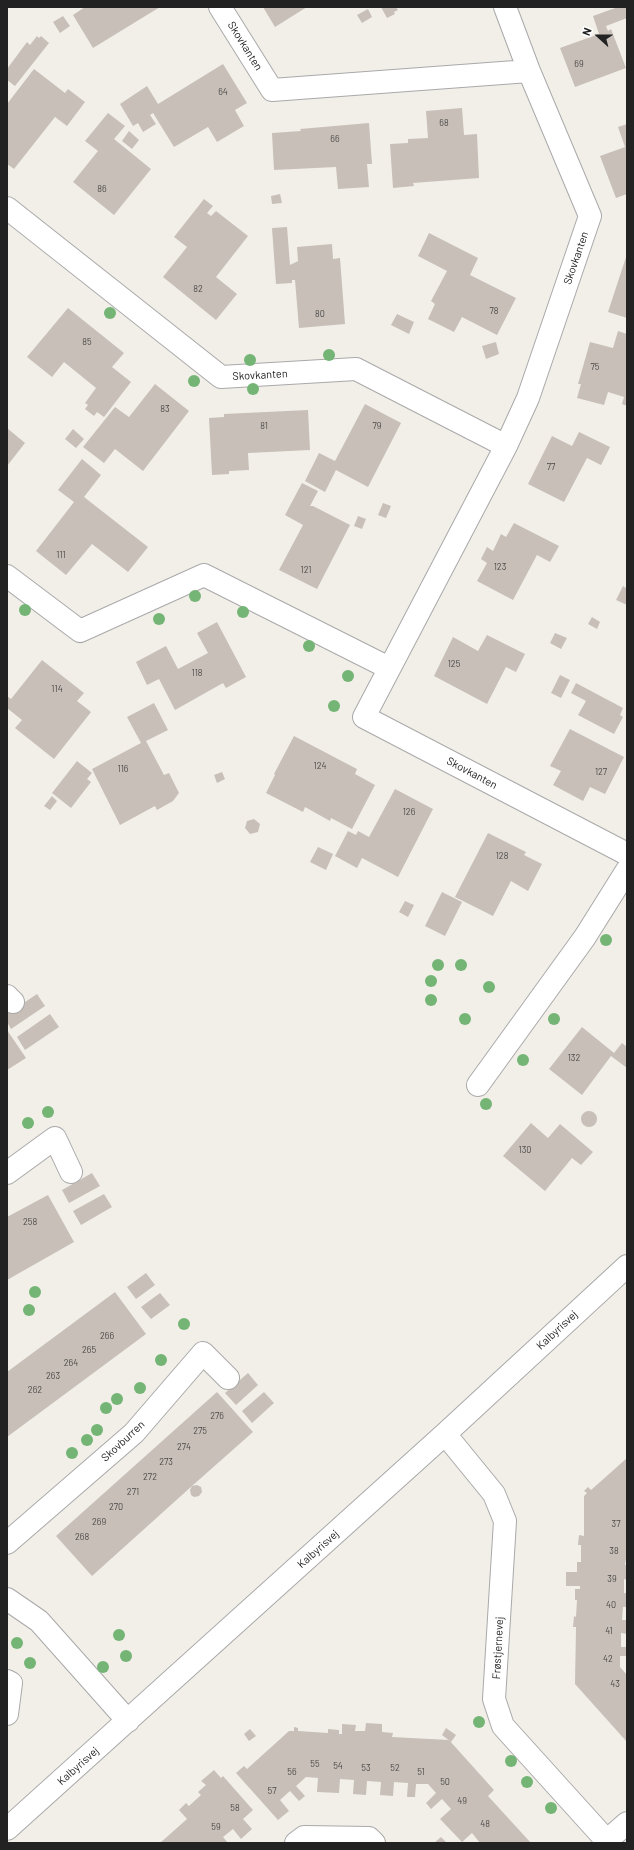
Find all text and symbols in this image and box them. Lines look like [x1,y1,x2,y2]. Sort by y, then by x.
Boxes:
north arrow [578,16,618,56]
street label: Skovkanten [225,19,265,73]
text: N [579,26,594,37]
house number: 69 [574,59,584,69]
house number: 64 [218,87,228,97]
house number: 68 [439,118,449,128]
house number: 66 [330,134,340,144]
house number: 86 [97,184,107,194]
street label: Skovkanten [561,230,591,286]
house number: 82 [193,284,203,294]
house number: 78 [490,306,498,316]
house number: 80 [315,309,325,319]
house number: 85 [82,337,92,347]
house number: 75 [591,362,599,372]
street label: Skovkanten [232,367,288,383]
house number: 83 [160,404,170,414]
house number: 81 [260,421,268,431]
house number: 79 [373,421,381,431]
house number: 77 [547,462,555,472]
house number: 111 [56,550,66,560]
house number: 123 [494,562,506,572]
house number: 121 [301,565,311,575]
house number: 125 [448,659,460,669]
house number: 118 [191,668,203,678]
house number: 114 [51,684,63,694]
street label: Skovkanten [444,754,500,792]
house number: 124 [314,761,326,771]
house number: 116 [118,764,128,774]
house number: 127 [595,767,607,777]
house number: 126 [403,807,415,817]
house number: 128 [496,851,508,861]
house number: 132 [568,1053,580,1063]
house number: 130 [519,1145,531,1155]
house number: 258 [23,1217,37,1227]
street label: Kalbyrisvej [534,1308,580,1352]
house number: 266 [100,1331,114,1341]
house number: 265 [82,1345,96,1355]
house number: 264 [64,1358,78,1368]
house number: 263 [46,1371,60,1381]
house number: 262 [28,1385,42,1395]
house number: 276 [210,1411,224,1421]
street label: Skovburren [99,1418,147,1464]
house number: 275 [193,1426,207,1436]
house number: 274 [177,1442,191,1452]
house number: 273 [159,1457,173,1467]
house number: 272 [143,1472,157,1482]
house number: 271 [127,1487,139,1497]
house number: 270 [109,1502,123,1512]
house number: 269 [92,1517,106,1527]
house number: 37 [612,1519,620,1529]
street label: Kalbyrisvej [295,1527,341,1571]
house number: 268 [75,1532,89,1542]
house number: 38 [609,1546,619,1556]
house number: 39 [607,1574,617,1584]
house number: 40 [606,1600,616,1610]
street label: Frøstjernevej [490,1616,506,1680]
house number: 41 [605,1626,613,1636]
house number: 42 [603,1654,613,1664]
house number: 43 [610,1679,620,1689]
street label: Kalbyrisvej [55,1744,101,1788]
house number: 55 [310,1759,320,1769]
house number: 54 [333,1761,343,1771]
house number: 53 [361,1763,371,1773]
house number: 52 [390,1763,400,1773]
house number: 56 [287,1767,297,1777]
house number: 51 [417,1767,425,1777]
house number: 50 [440,1777,450,1787]
house number: 57 [268,1786,276,1796]
house number: 49 [457,1796,467,1806]
house number: 58 [230,1803,240,1813]
house number: 48 [480,1819,490,1829]
house number: 59 [211,1822,221,1832]

